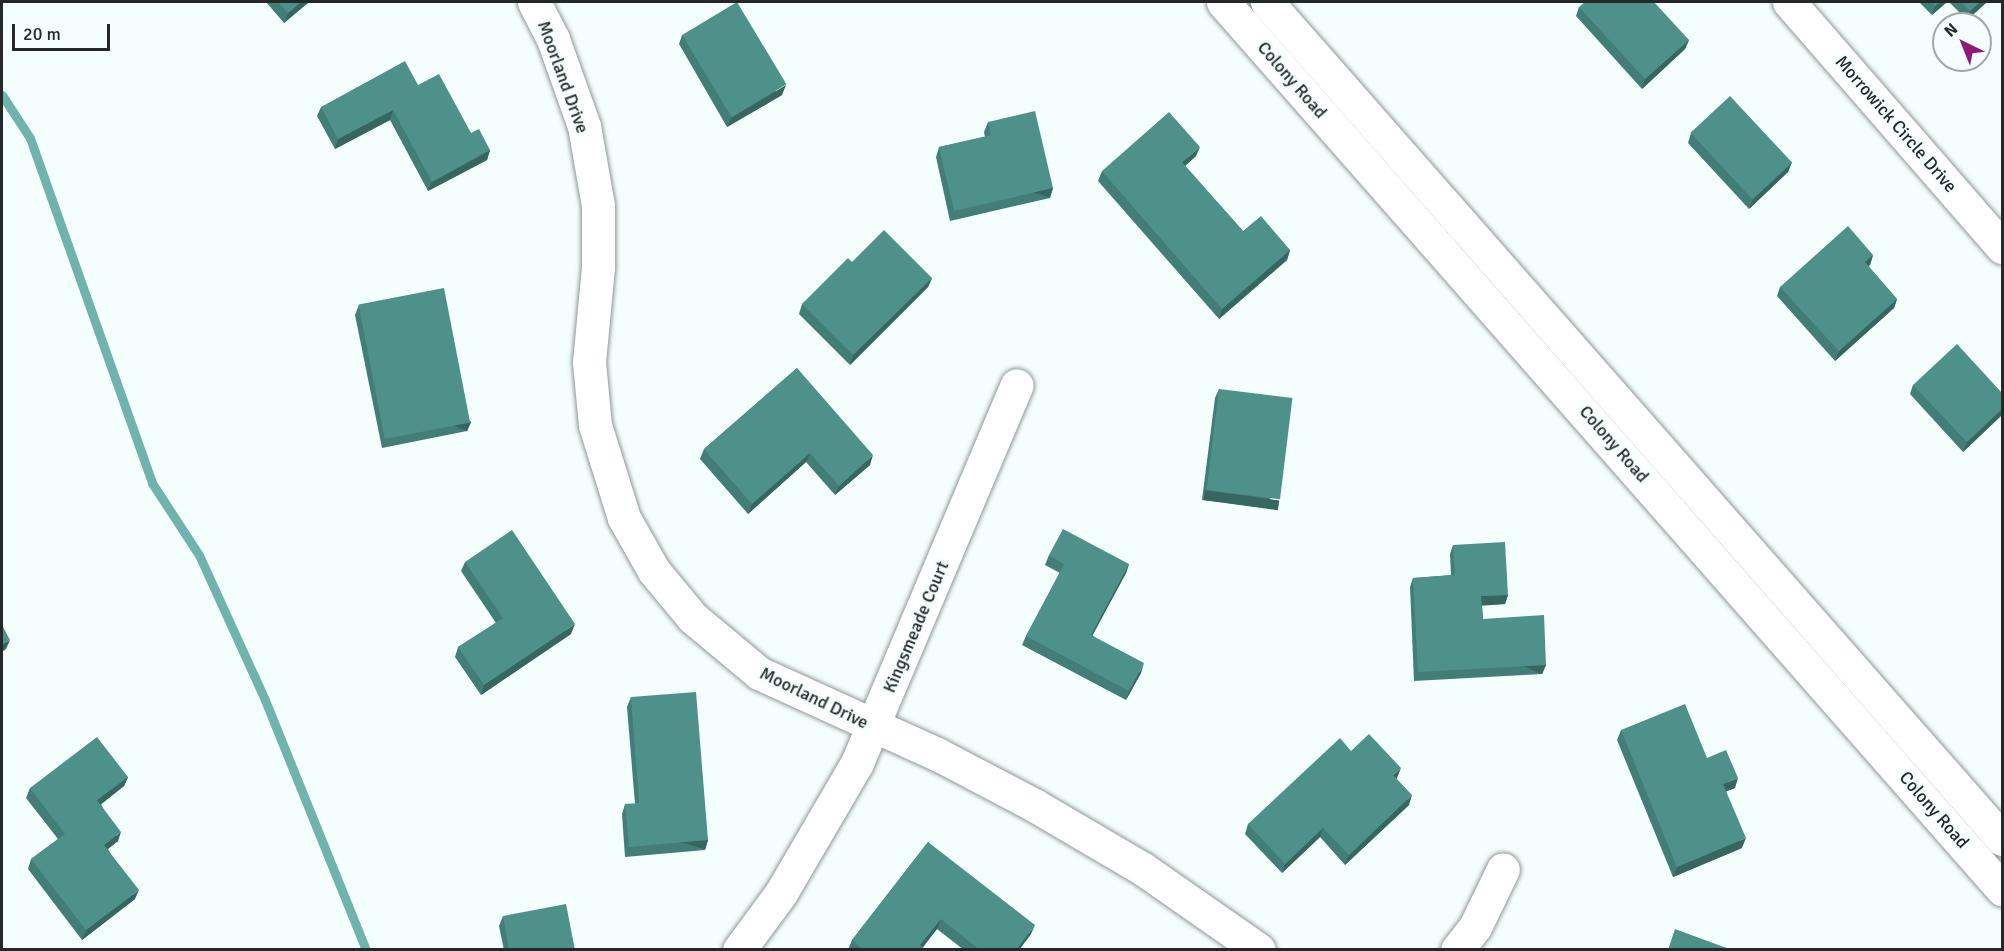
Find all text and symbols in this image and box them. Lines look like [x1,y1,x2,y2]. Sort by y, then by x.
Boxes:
scale bar [15,12,112,50]
north arrow [1932,12,1992,72]
street label: Moorland Drive [533,18,593,136]
text: N [1940,19,1962,41]
text: 20 m [23,23,61,45]
street label: Colony Road [1253,37,1331,123]
street label: Morrowick Circle Drive [1831,51,1961,197]
street label: Colony Road [1575,401,1653,487]
street label: Kingsmeade Court [879,558,953,696]
street label: Moorland Drive [756,662,872,734]
street label: Colony Road [1895,767,1973,853]

